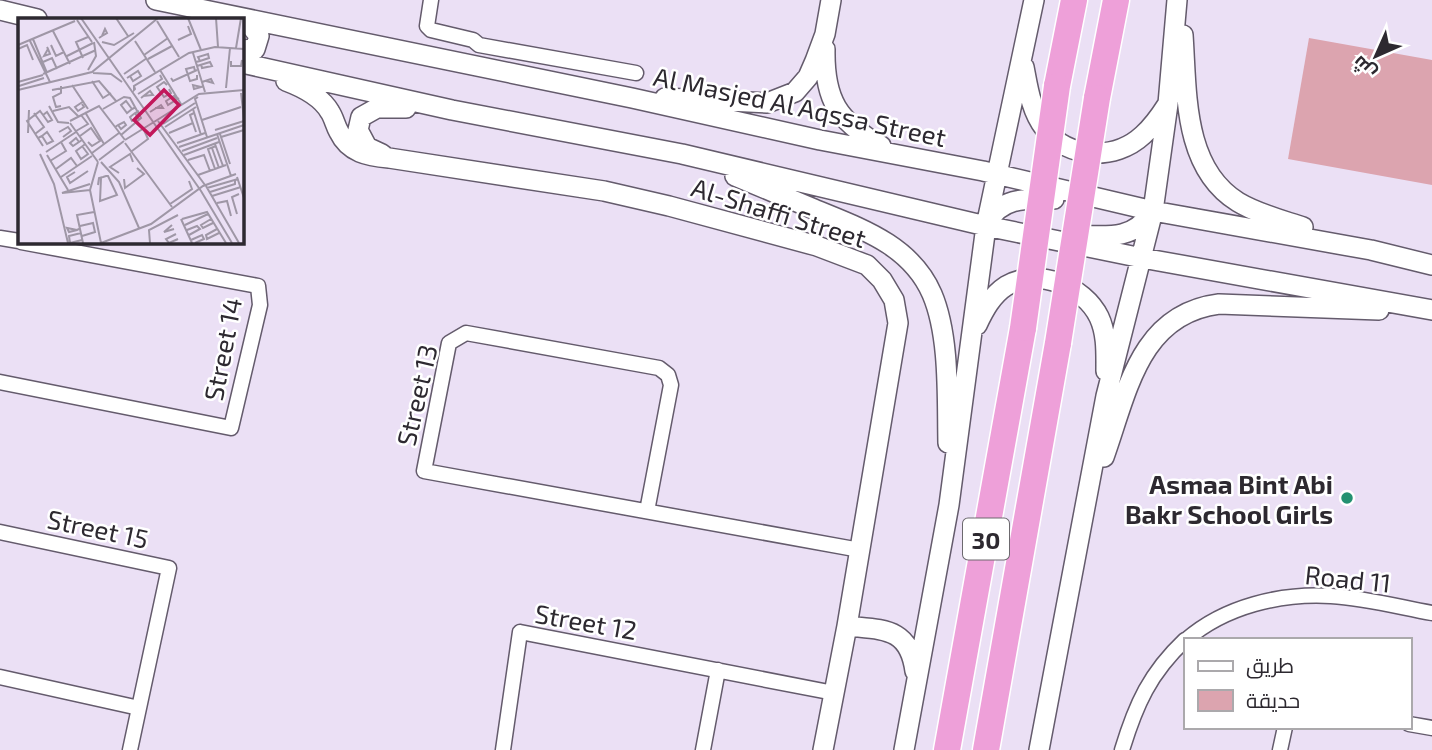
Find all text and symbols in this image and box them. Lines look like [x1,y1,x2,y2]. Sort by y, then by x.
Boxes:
inset map [18,18,243,243]
north arrow [1341,21,1411,91]
text: ش [1347,51,1381,85]
street label: Al Masjed Al Aqssa Street [651,60,949,152]
street label: Al-Shaffi Street [688,171,870,253]
street label: Street 14 [197,295,247,403]
street label: Street 13 [389,341,443,449]
place label: Asmaa Bint Abi Bakr School Girls [1125,468,1333,529]
marker: Asmaa Bint Abi Bakr School Girls [1339,490,1355,506]
street label: Street 15 [45,502,151,554]
road number: 30 [963,518,1009,560]
street label: Road 11 [1303,558,1393,598]
street label: Street 12 [533,597,639,645]
legend [1184,638,1411,729]
text: طريق [1246,652,1294,679]
text: حديقة [1246,687,1300,712]

